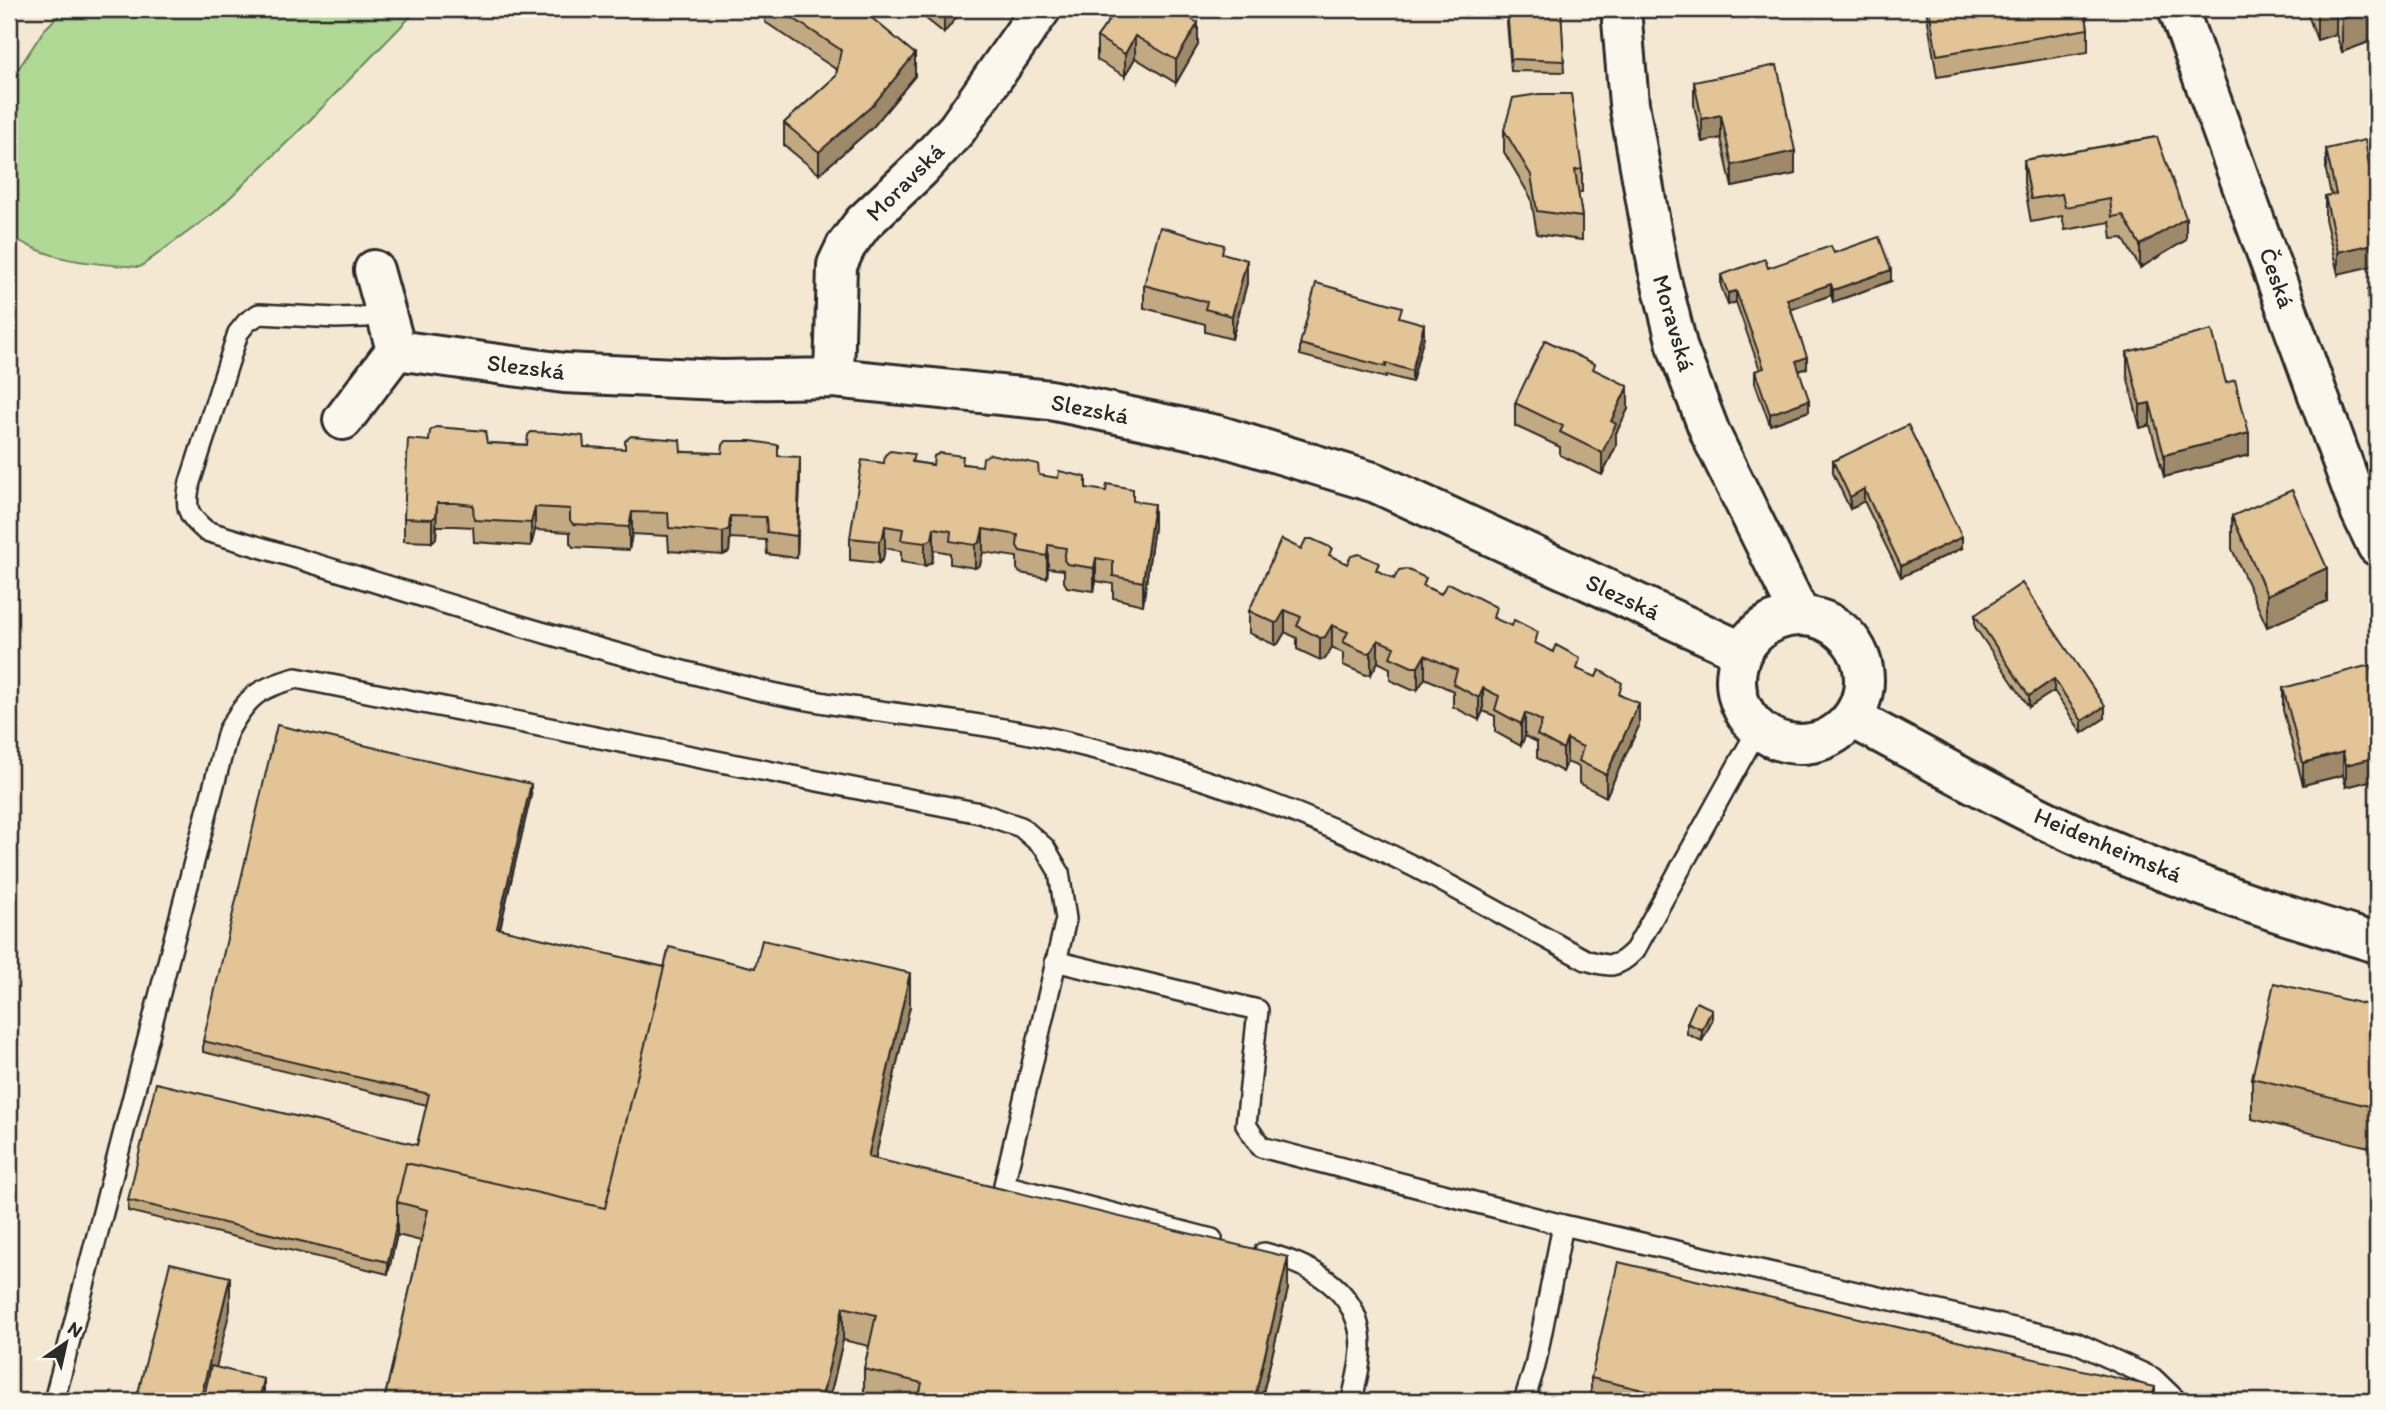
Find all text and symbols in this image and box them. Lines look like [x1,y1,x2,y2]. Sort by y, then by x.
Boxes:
street label: Moravská [859,136,950,227]
street label: Česká [2253,244,2302,313]
street label: Moravská [1647,271,1702,375]
street label: Slezská [485,347,567,386]
street label: Slezská [1049,387,1132,430]
street label: Slezská [1582,567,1665,626]
street label: Heidenheimská [2030,800,2187,889]
north arrow [32,1308,102,1378]
text: N [63,1316,87,1342]

